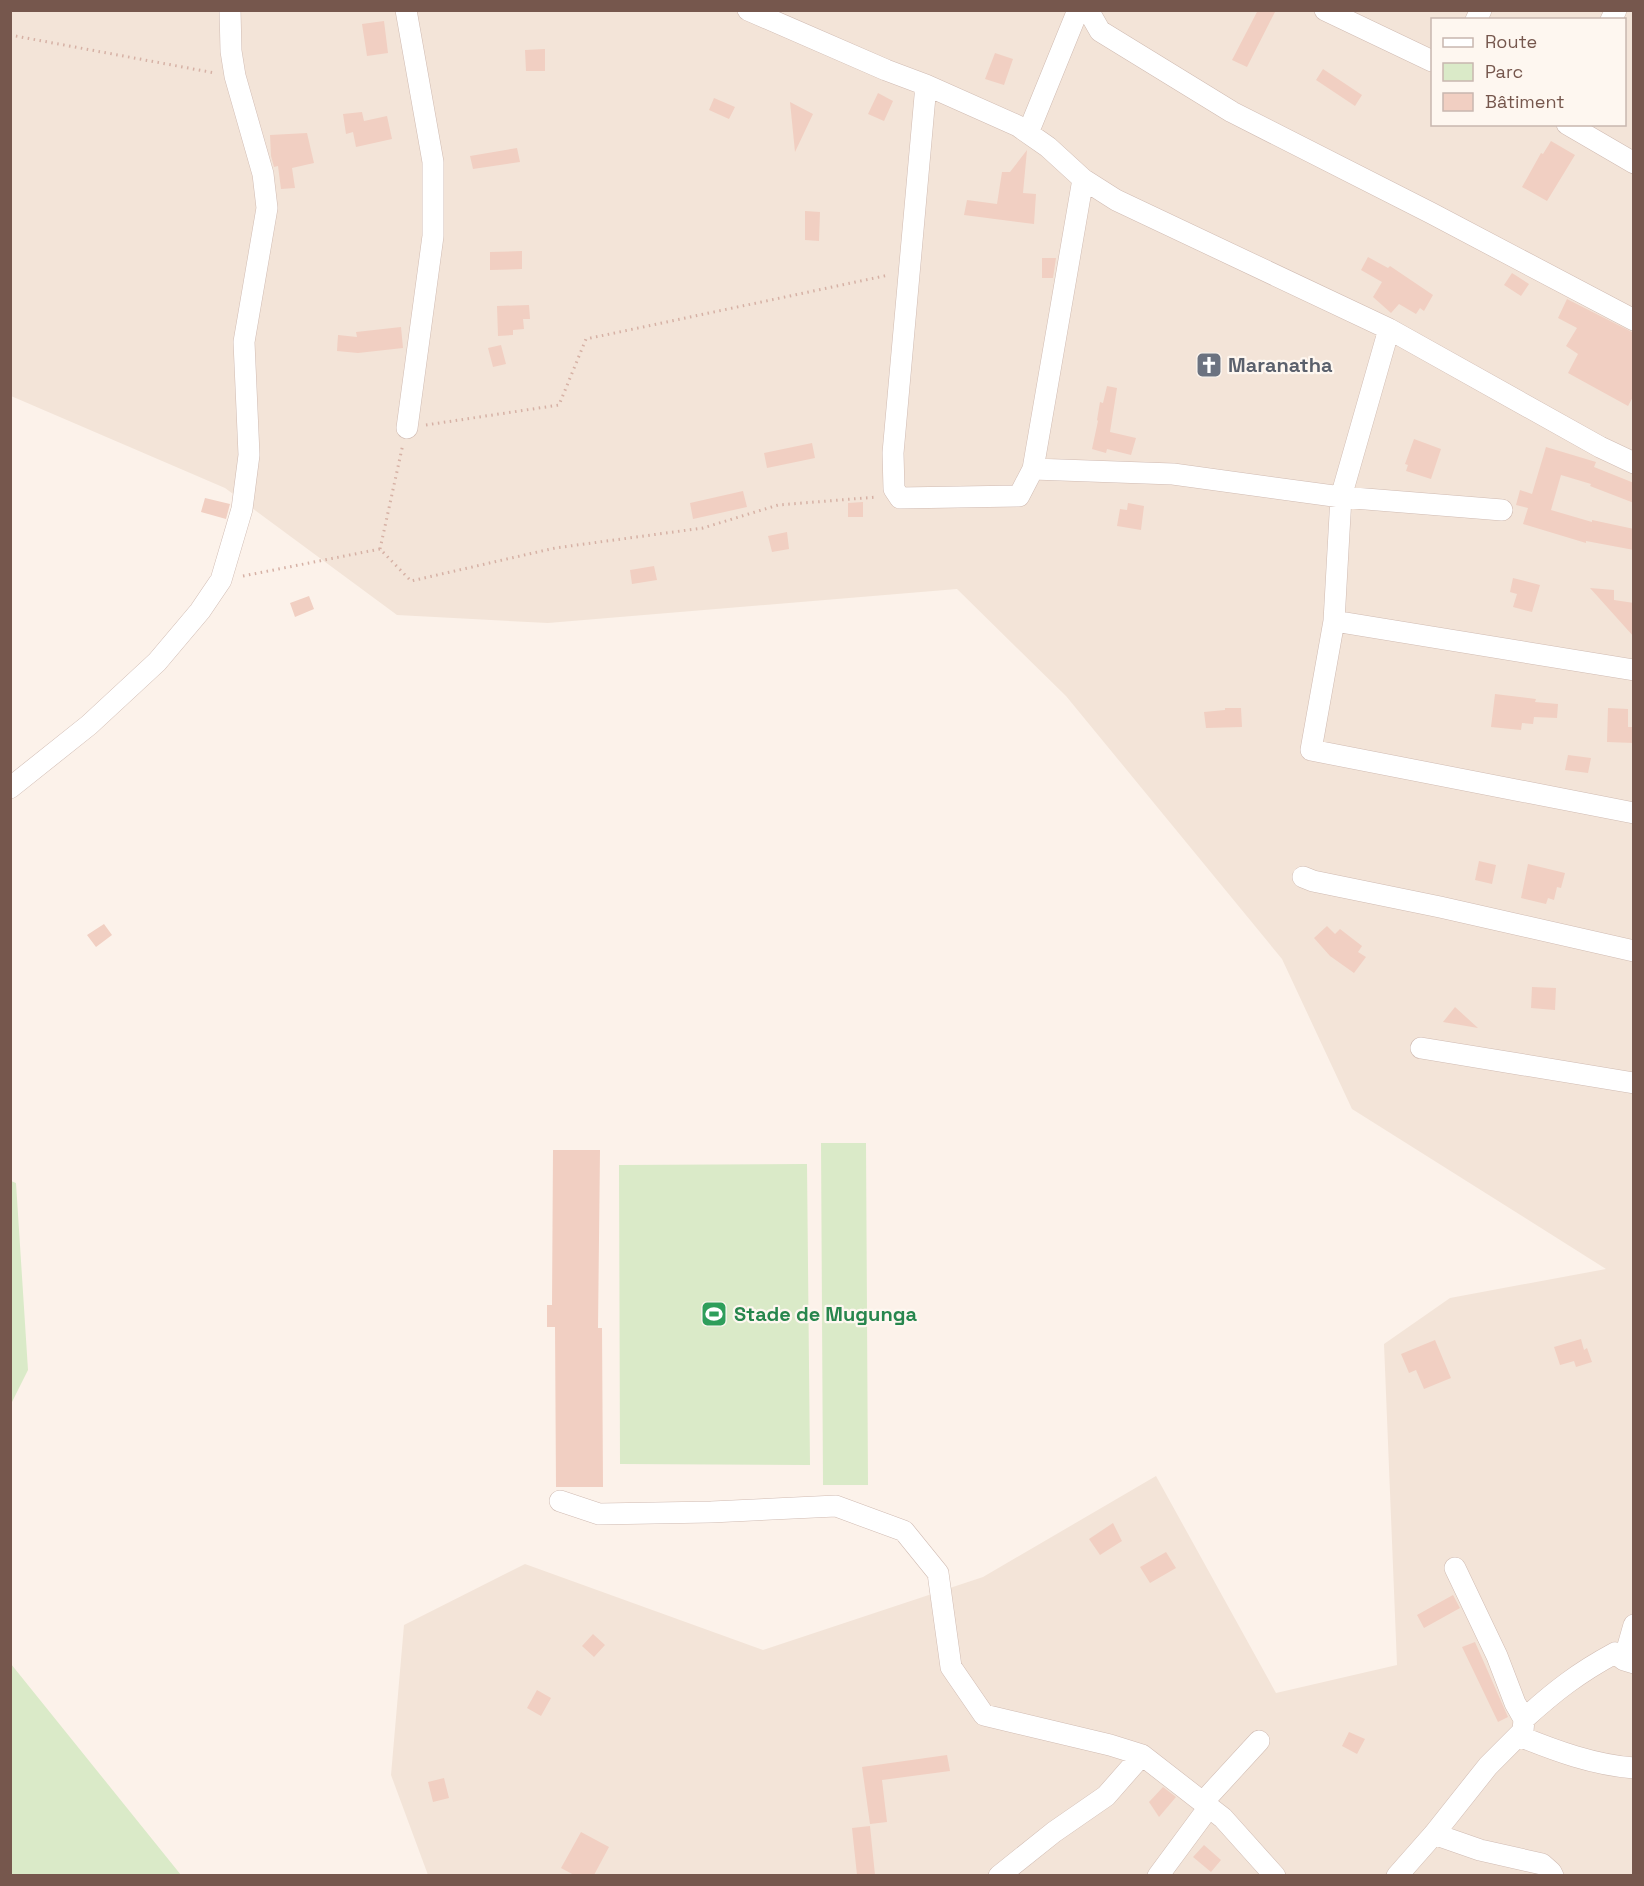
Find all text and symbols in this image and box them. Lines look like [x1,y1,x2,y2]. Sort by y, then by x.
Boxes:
legend [1431,18,1626,126]
text: Route [1485,30,1537,53]
text: Parc [1485,60,1523,83]
text: Bâtiment [1485,90,1565,113]
church icon: Maranatha [1194,350,1224,380]
place label: Maranatha [1228,352,1333,378]
sports icon: Stade de Mugunga [699,1299,729,1329]
place label: Stade de Mugunga [734,1301,917,1327]

